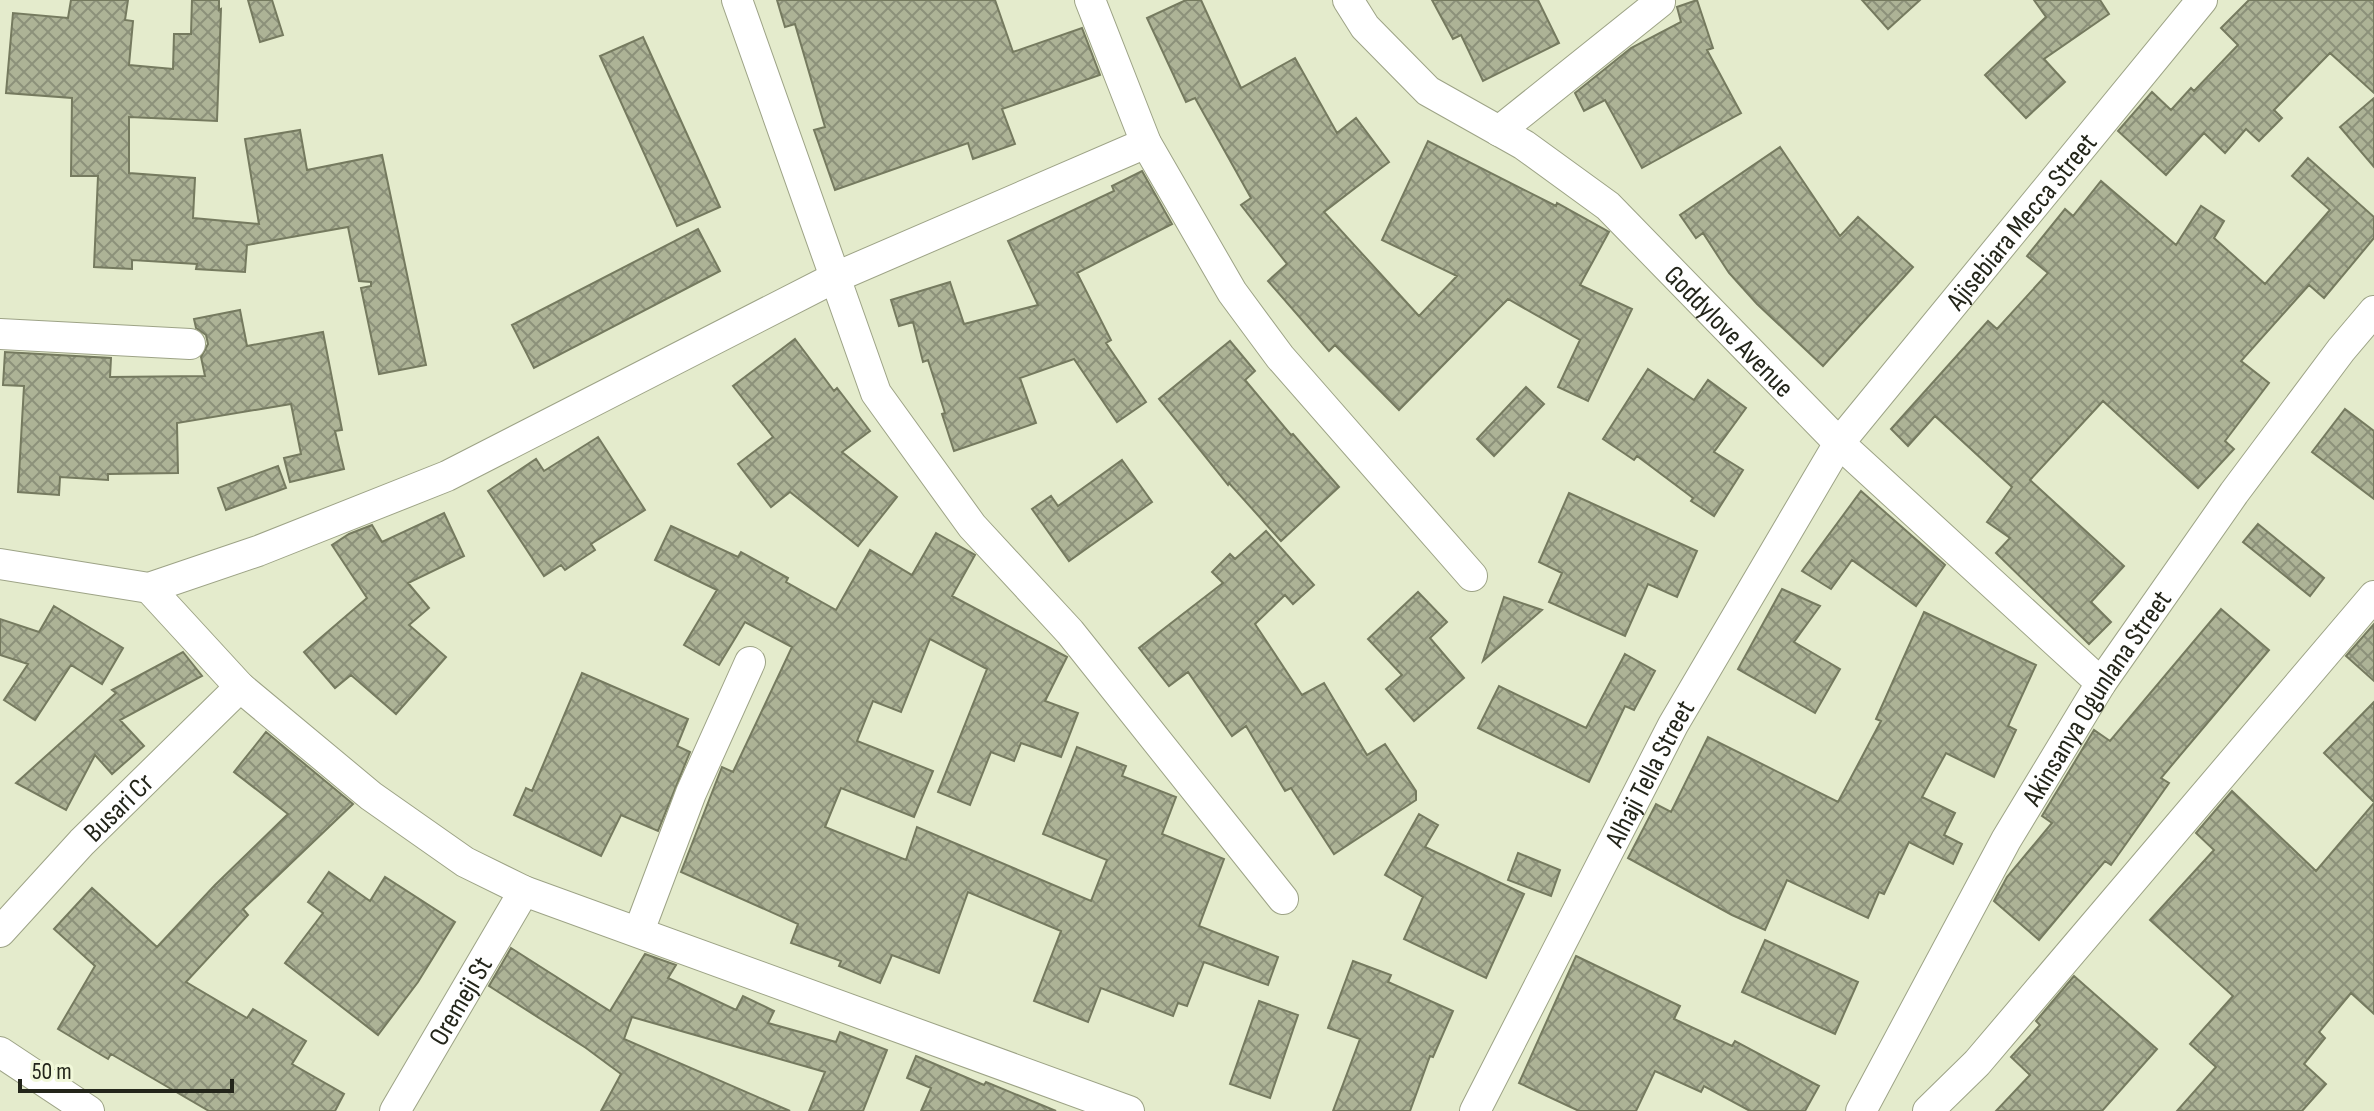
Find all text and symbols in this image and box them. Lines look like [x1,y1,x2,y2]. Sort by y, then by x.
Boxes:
street label: Ajisebiara Mecca Street [1939,127,2104,318]
street label: Goddylove Avenue [1657,259,1800,405]
street label: Akinsanya Ogunlana Street [2015,584,2179,813]
street label: Alhaji Tella Street [1598,695,1702,853]
street label: Busari Cr [77,767,161,849]
street label: Oremeji St [422,951,500,1052]
scale bar [20,1043,232,1093]
text: 50 m [32,1057,72,1086]

